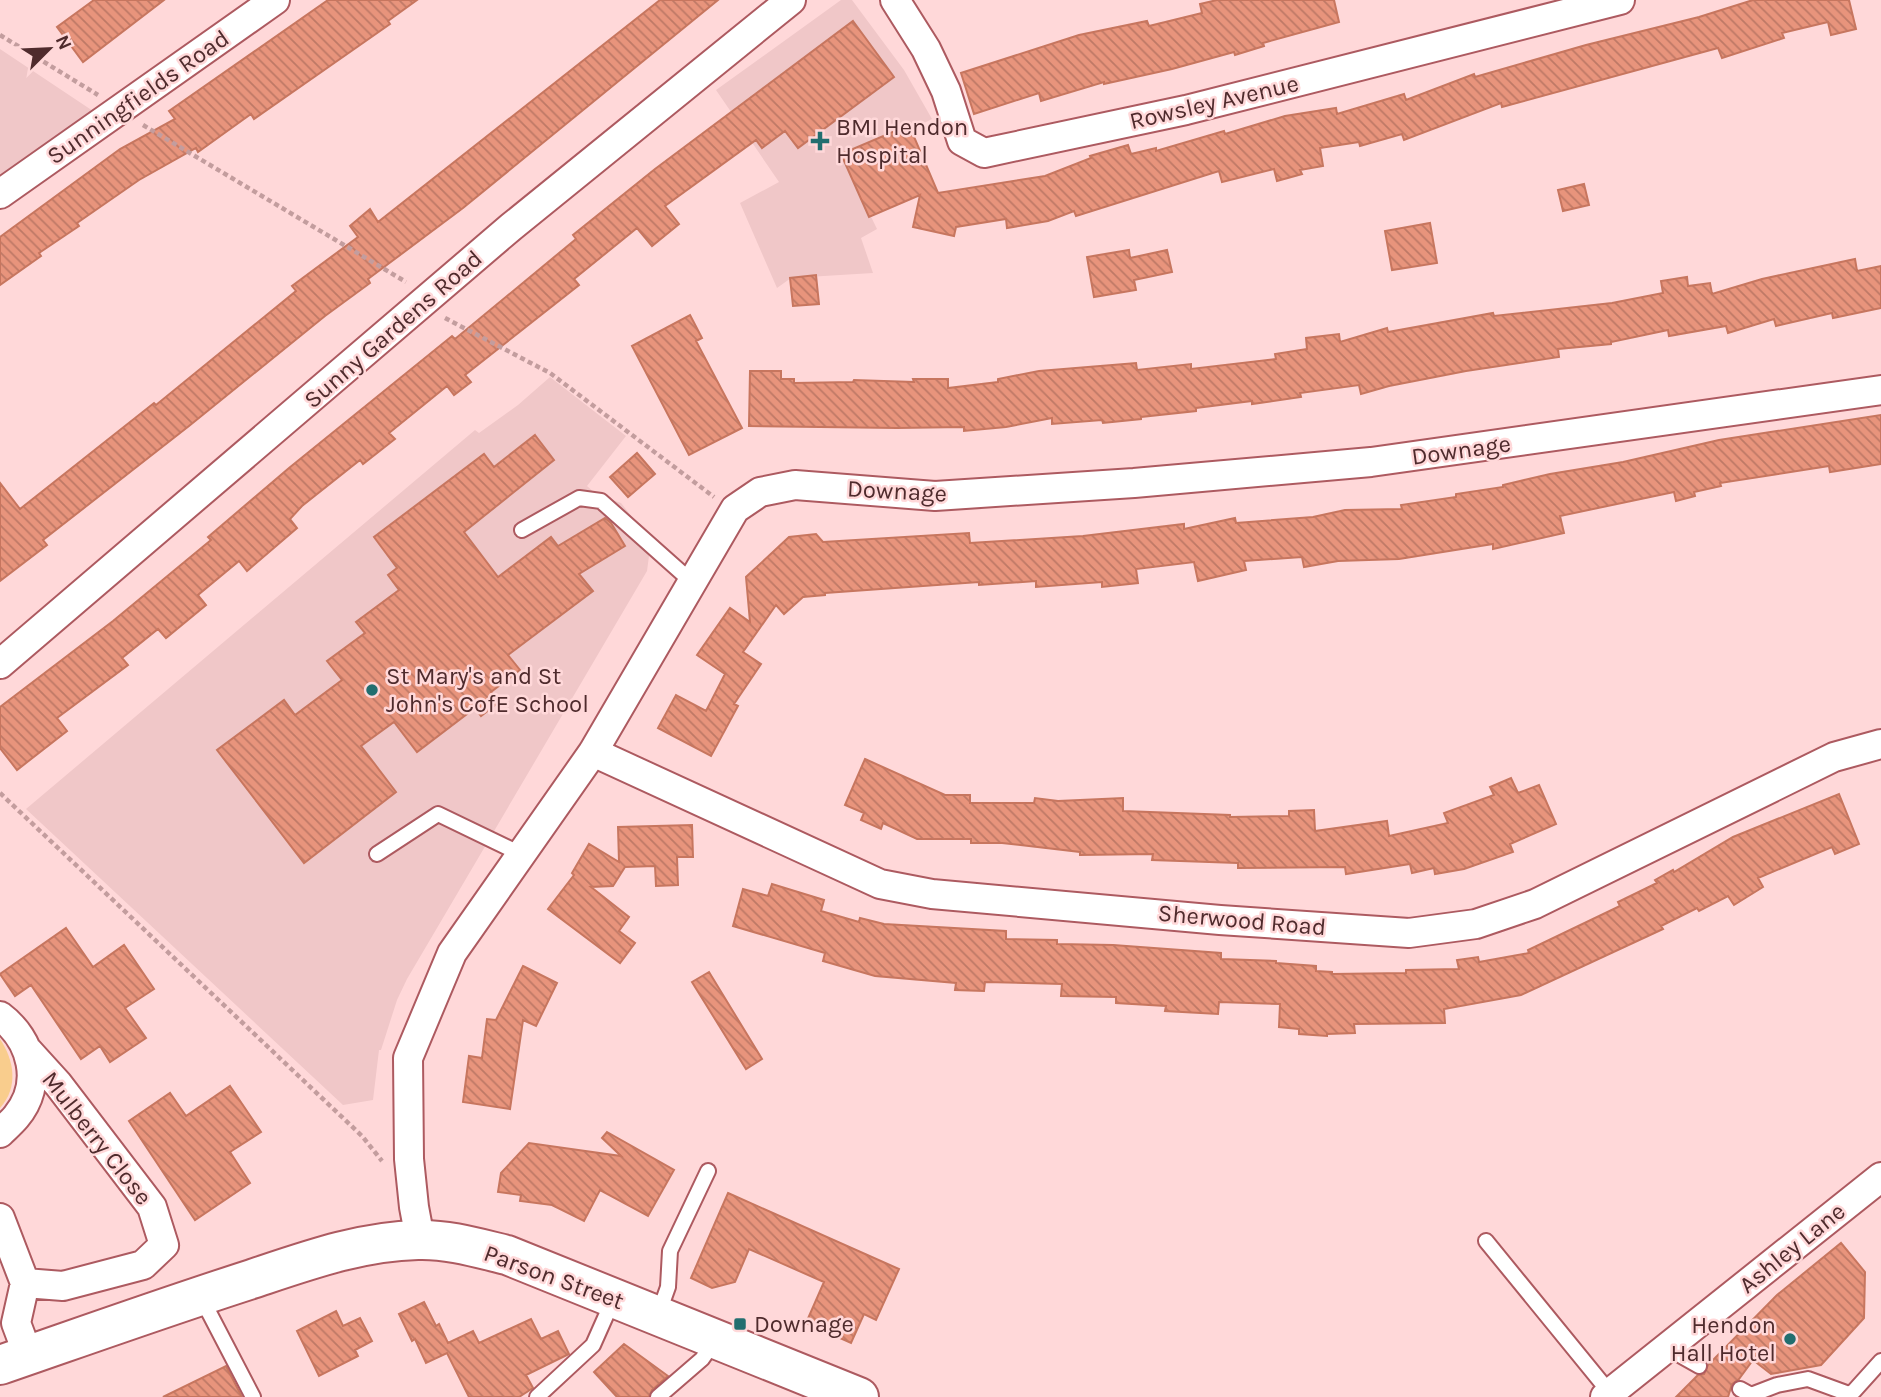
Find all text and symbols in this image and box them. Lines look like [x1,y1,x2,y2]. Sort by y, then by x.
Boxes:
north arrow [14,14,84,84]
street label: Sunningfields Road [42,24,234,170]
text: N [51,32,76,53]
street label: Rowsley Avenue [1127,69,1301,135]
place label: BMI Hendon Hospital [836,113,968,169]
marker: BMI Hendon Hospital [810,131,830,151]
street label: Sunny Gardens Road [298,244,488,414]
street label: Downage [1410,429,1512,471]
street label: Downage [846,474,948,508]
place label: St Mary's and St John's CofE School [386,662,589,718]
marker: St Mary's and St John's CofE School [364,682,380,698]
street label: Sherwood Road [1157,899,1327,941]
street label: Mulberry Close [36,1066,158,1210]
street label: Ashley Lane [1733,1197,1851,1299]
street label: Parson Street [480,1239,628,1315]
place label: Downage [754,1310,854,1338]
place label: Hendon Hall Hotel [1670,1311,1776,1367]
marker: Downage [732,1316,748,1332]
marker: Hendon Hall Hotel [1782,1331,1798,1347]

